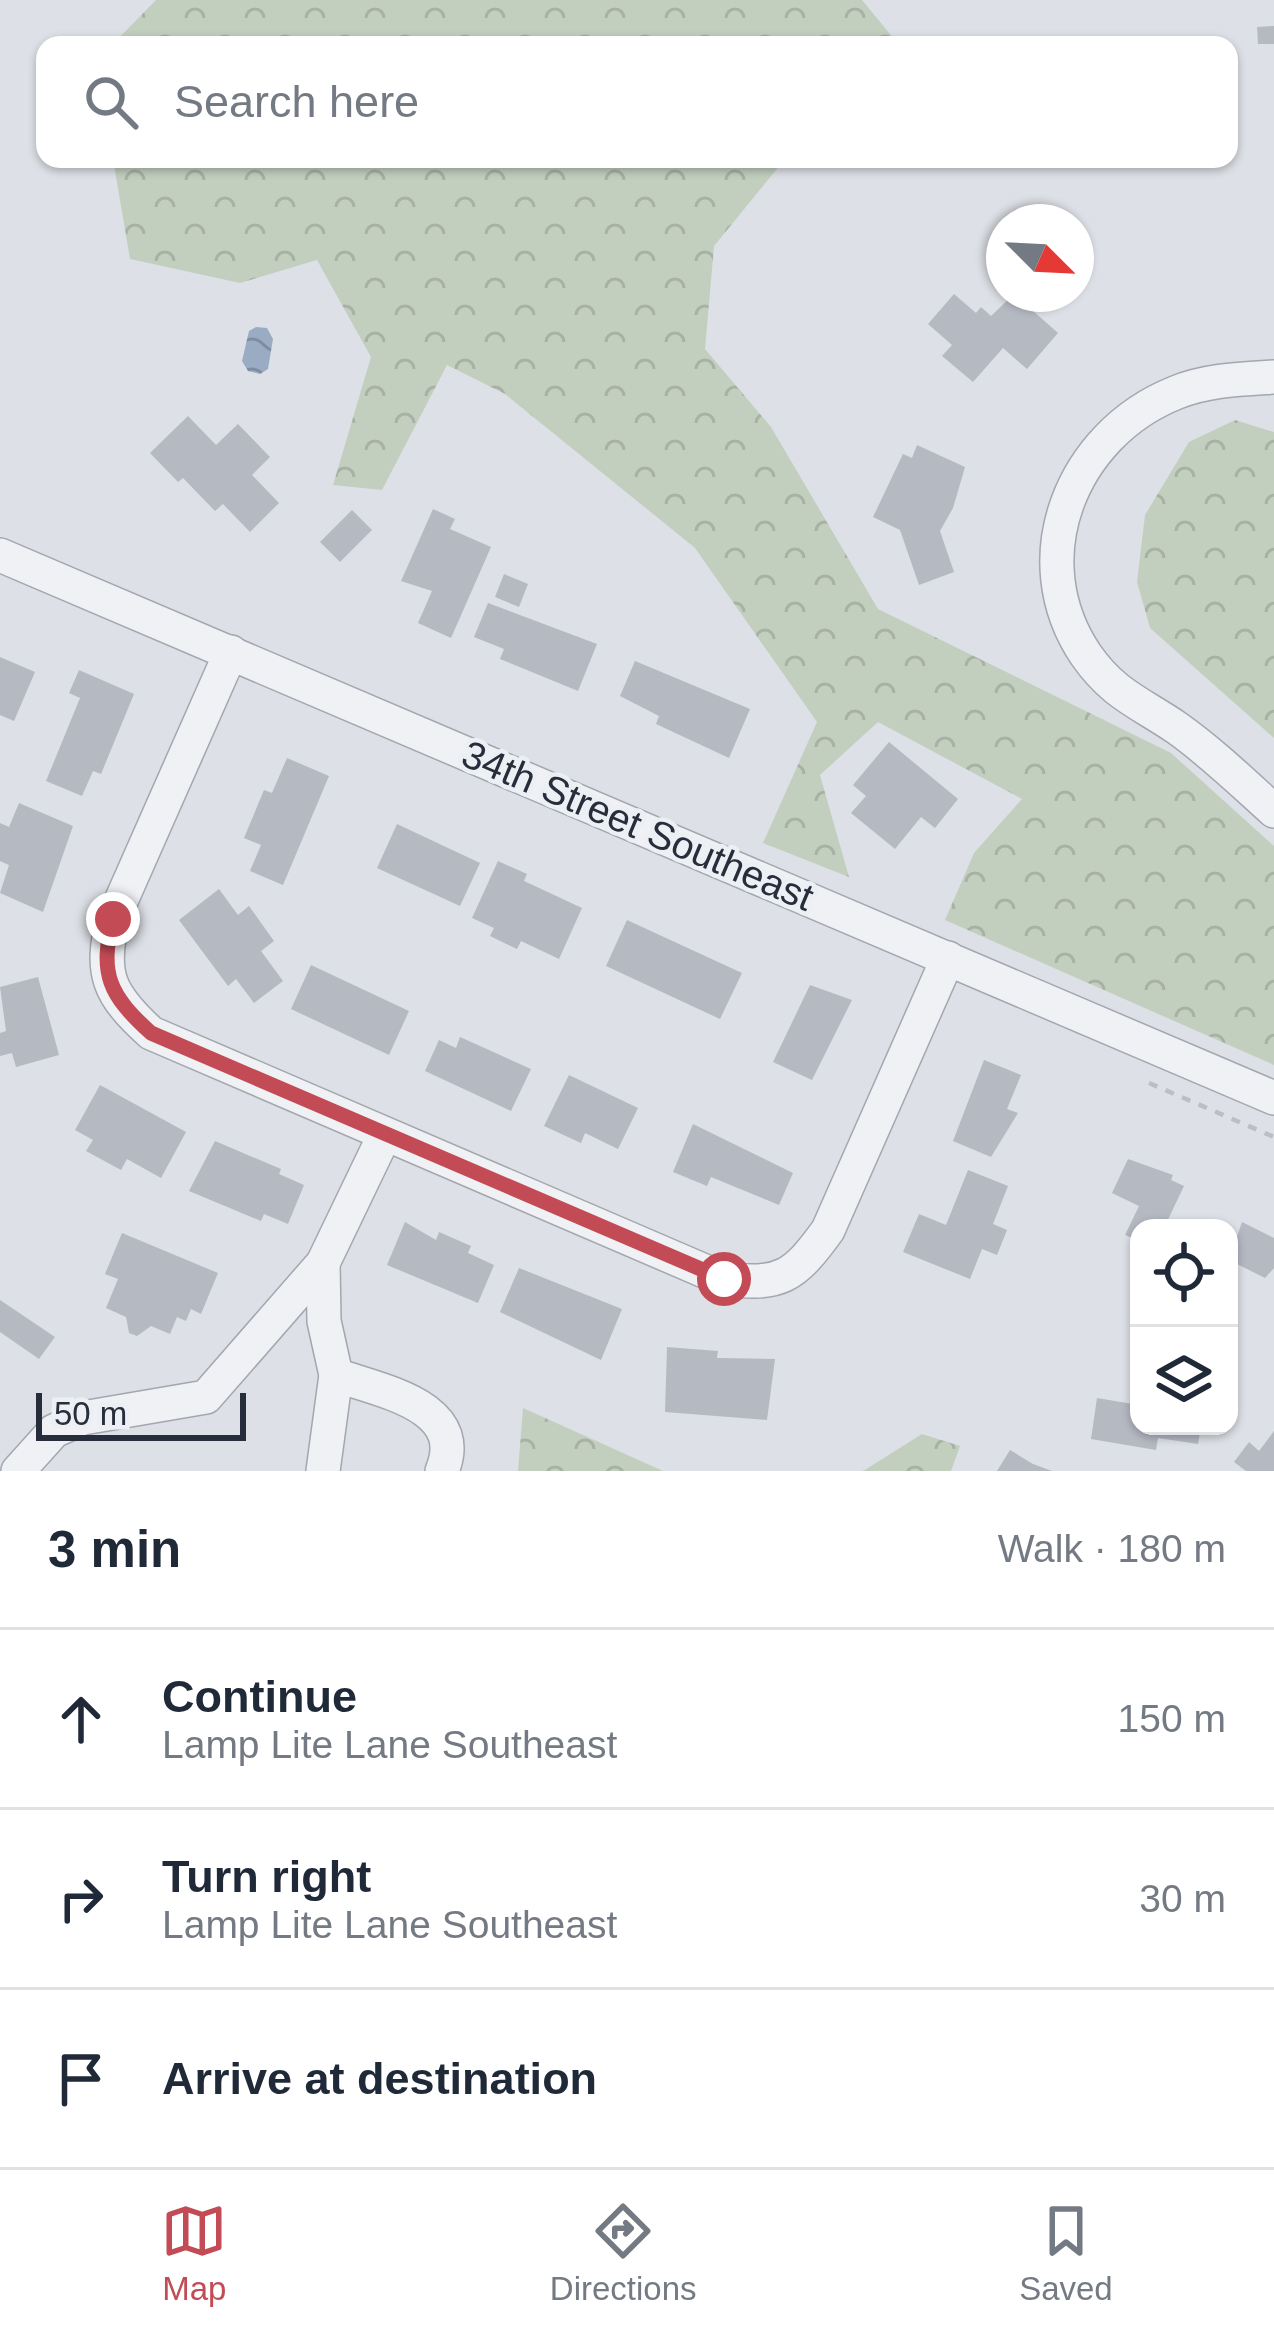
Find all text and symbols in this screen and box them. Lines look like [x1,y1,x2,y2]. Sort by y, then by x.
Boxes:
search box [36,36,1238,168]
icon: search [78,69,144,135]
text: Search here [174,76,419,127]
north arrow [986,204,1094,312]
street label: 34th Street Southeast [456,732,820,919]
route end [86,892,140,946]
map controls [1130,1219,1238,1435]
button: locate [1130,1219,1238,1327]
route start [697,1252,751,1306]
button: layers [1130,1327,1238,1435]
scale bar [36,1387,246,1440]
text: 50 m [54,1395,127,1432]
text: 3 min [48,1521,181,1578]
text: Walk · 180 m [998,1527,1226,1570]
text: Continue [162,1671,357,1722]
icon: ahead [48,1686,114,1752]
text: 150 m [1118,1697,1226,1740]
text: Lamp Lite Lane Southeast [162,1723,617,1766]
text: Turn right [162,1851,371,1902]
icon: right [48,1866,114,1932]
text: 30 m [1139,1877,1226,1920]
text: Lamp Lite Lane Southeast [162,1903,617,1946]
icon: arrive [48,2046,114,2112]
text: Arrive at destination [162,2053,597,2104]
tab: Map [161,2198,227,2308]
tab: Directions [550,2198,697,2308]
tab: Saved [1019,2198,1113,2308]

